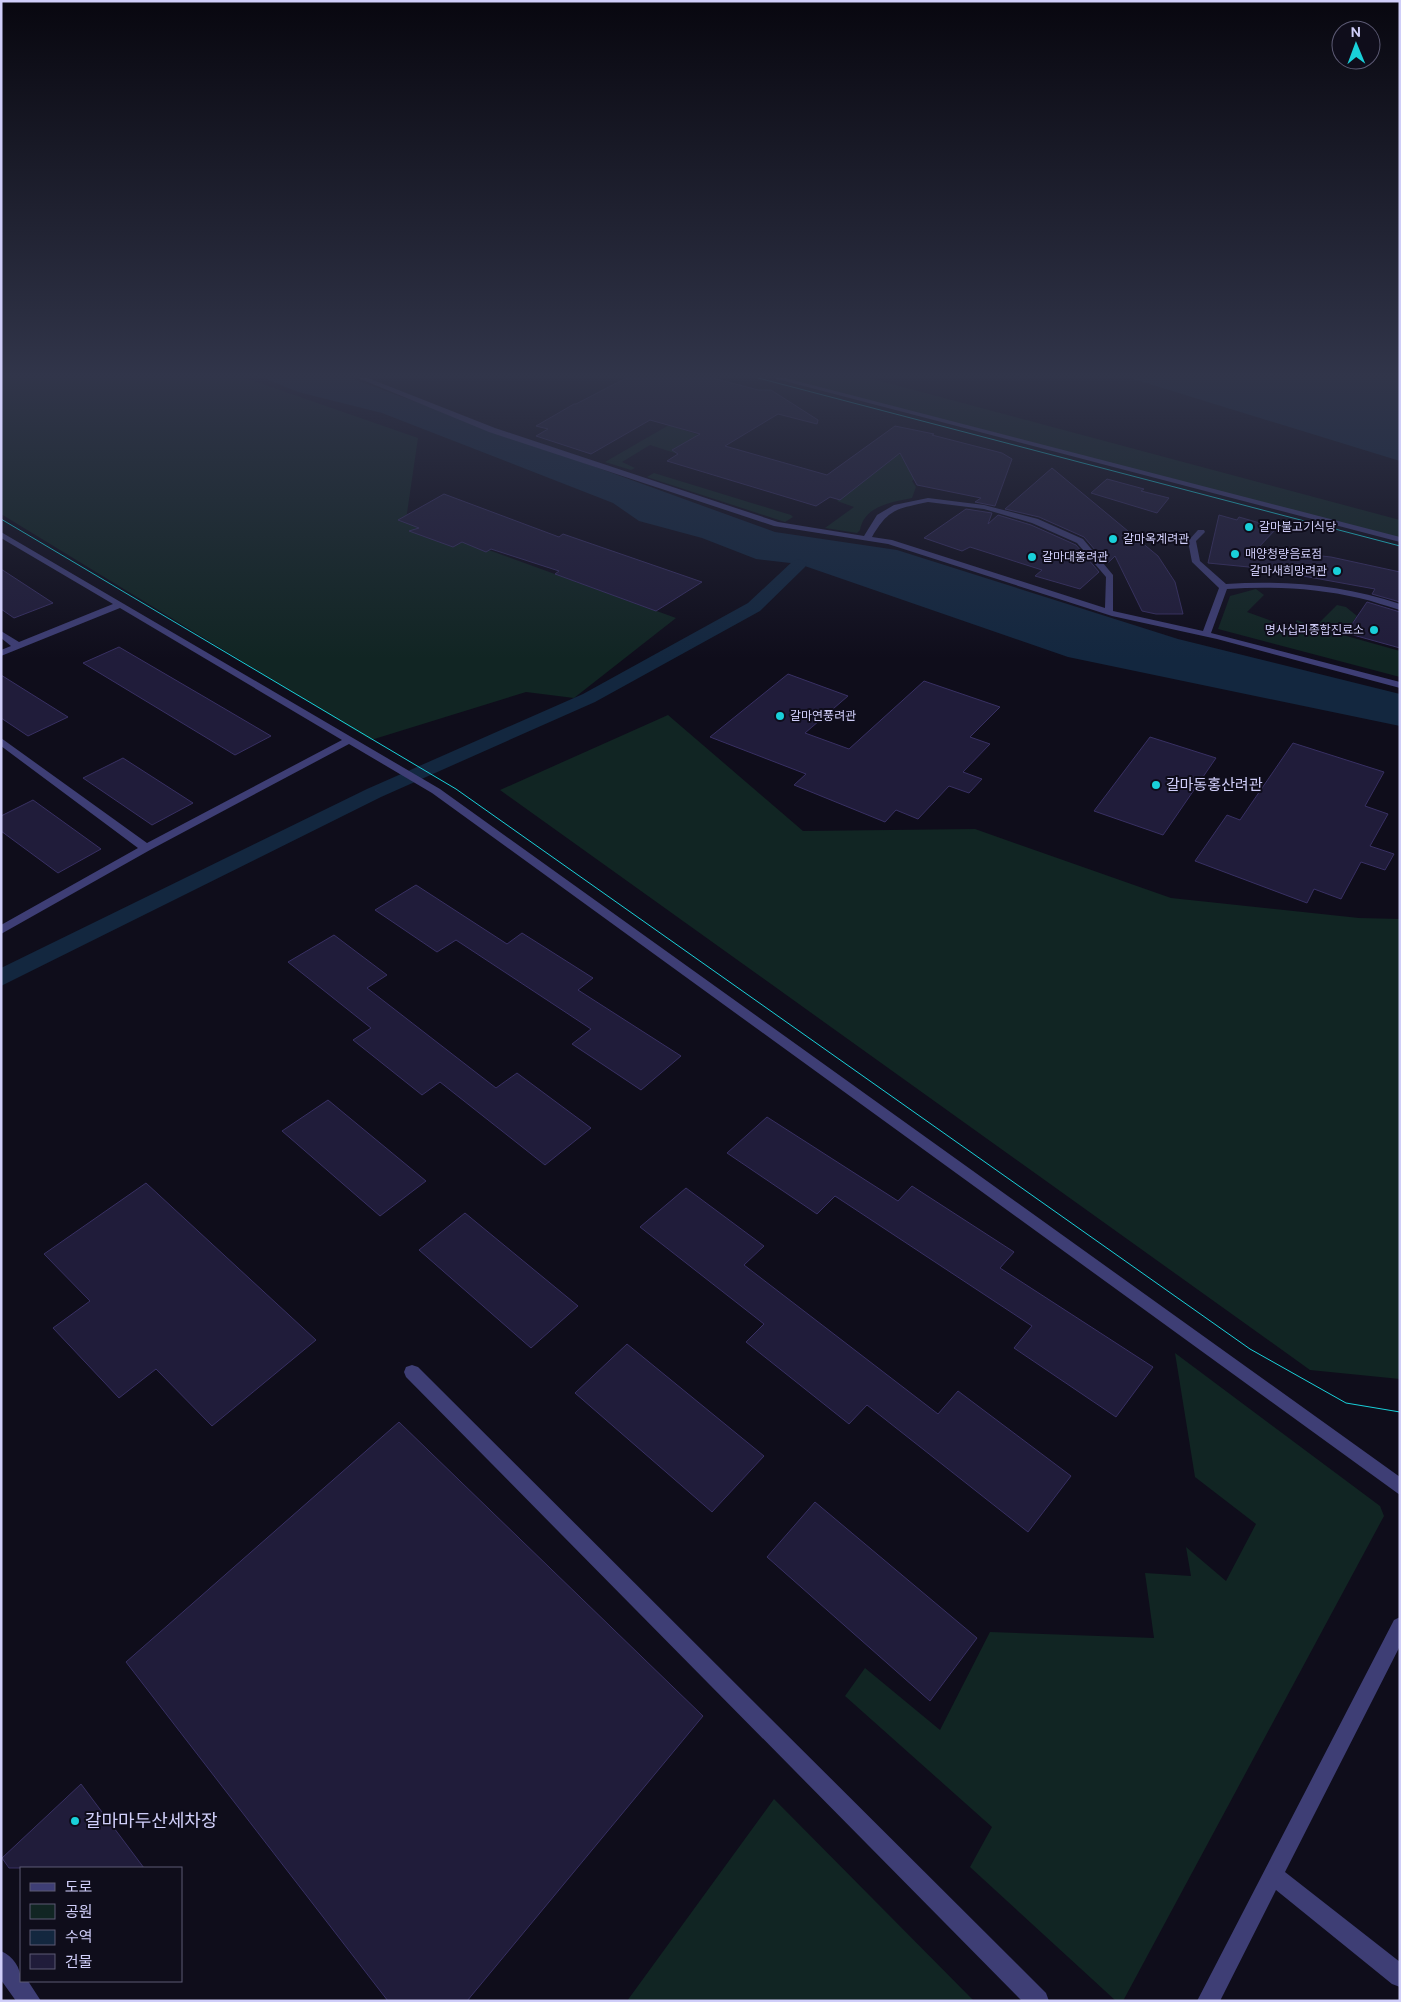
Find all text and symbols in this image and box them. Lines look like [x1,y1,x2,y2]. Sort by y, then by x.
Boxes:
north arrow [1331,20,1381,70]
text: N [1351,23,1361,41]
place label: 갈마불고기식당 [1259,519,1336,535]
marker: 갈마불고기식당 [1243,521,1255,533]
place label: 갈마옥계려관 [1123,531,1189,547]
marker: 갈마옥계려관 [1107,533,1119,545]
place label: 매양청량음료점 [1245,546,1322,562]
marker: 매양청량음료점 [1229,548,1241,560]
place label: 갈마대홍려관 [1042,549,1108,565]
marker: 갈마대홍려관 [1026,551,1038,563]
place label: 갈마새희망려관 [1250,563,1327,579]
marker: 갈마새희망려관 [1331,565,1343,577]
place label: 명사십리종합진료소 [1265,622,1364,638]
marker: 명사십리종합진료소 [1368,624,1380,636]
place label: 갈마연풍려관 [790,708,856,724]
marker: 갈마연풍려관 [774,710,786,722]
place label: 갈마동홍산려관 [1166,775,1263,795]
marker: 갈마동홍산려관 [1150,779,1162,791]
place label: 갈마마두산세차장 [85,1809,217,1833]
marker: 갈마마두산세차장 [69,1815,81,1827]
legend [20,1867,182,1982]
text: 도로 [65,1877,93,1897]
text: 공원 [65,1902,93,1922]
text: 수역 [65,1927,93,1947]
text: 건물 [65,1952,93,1972]

